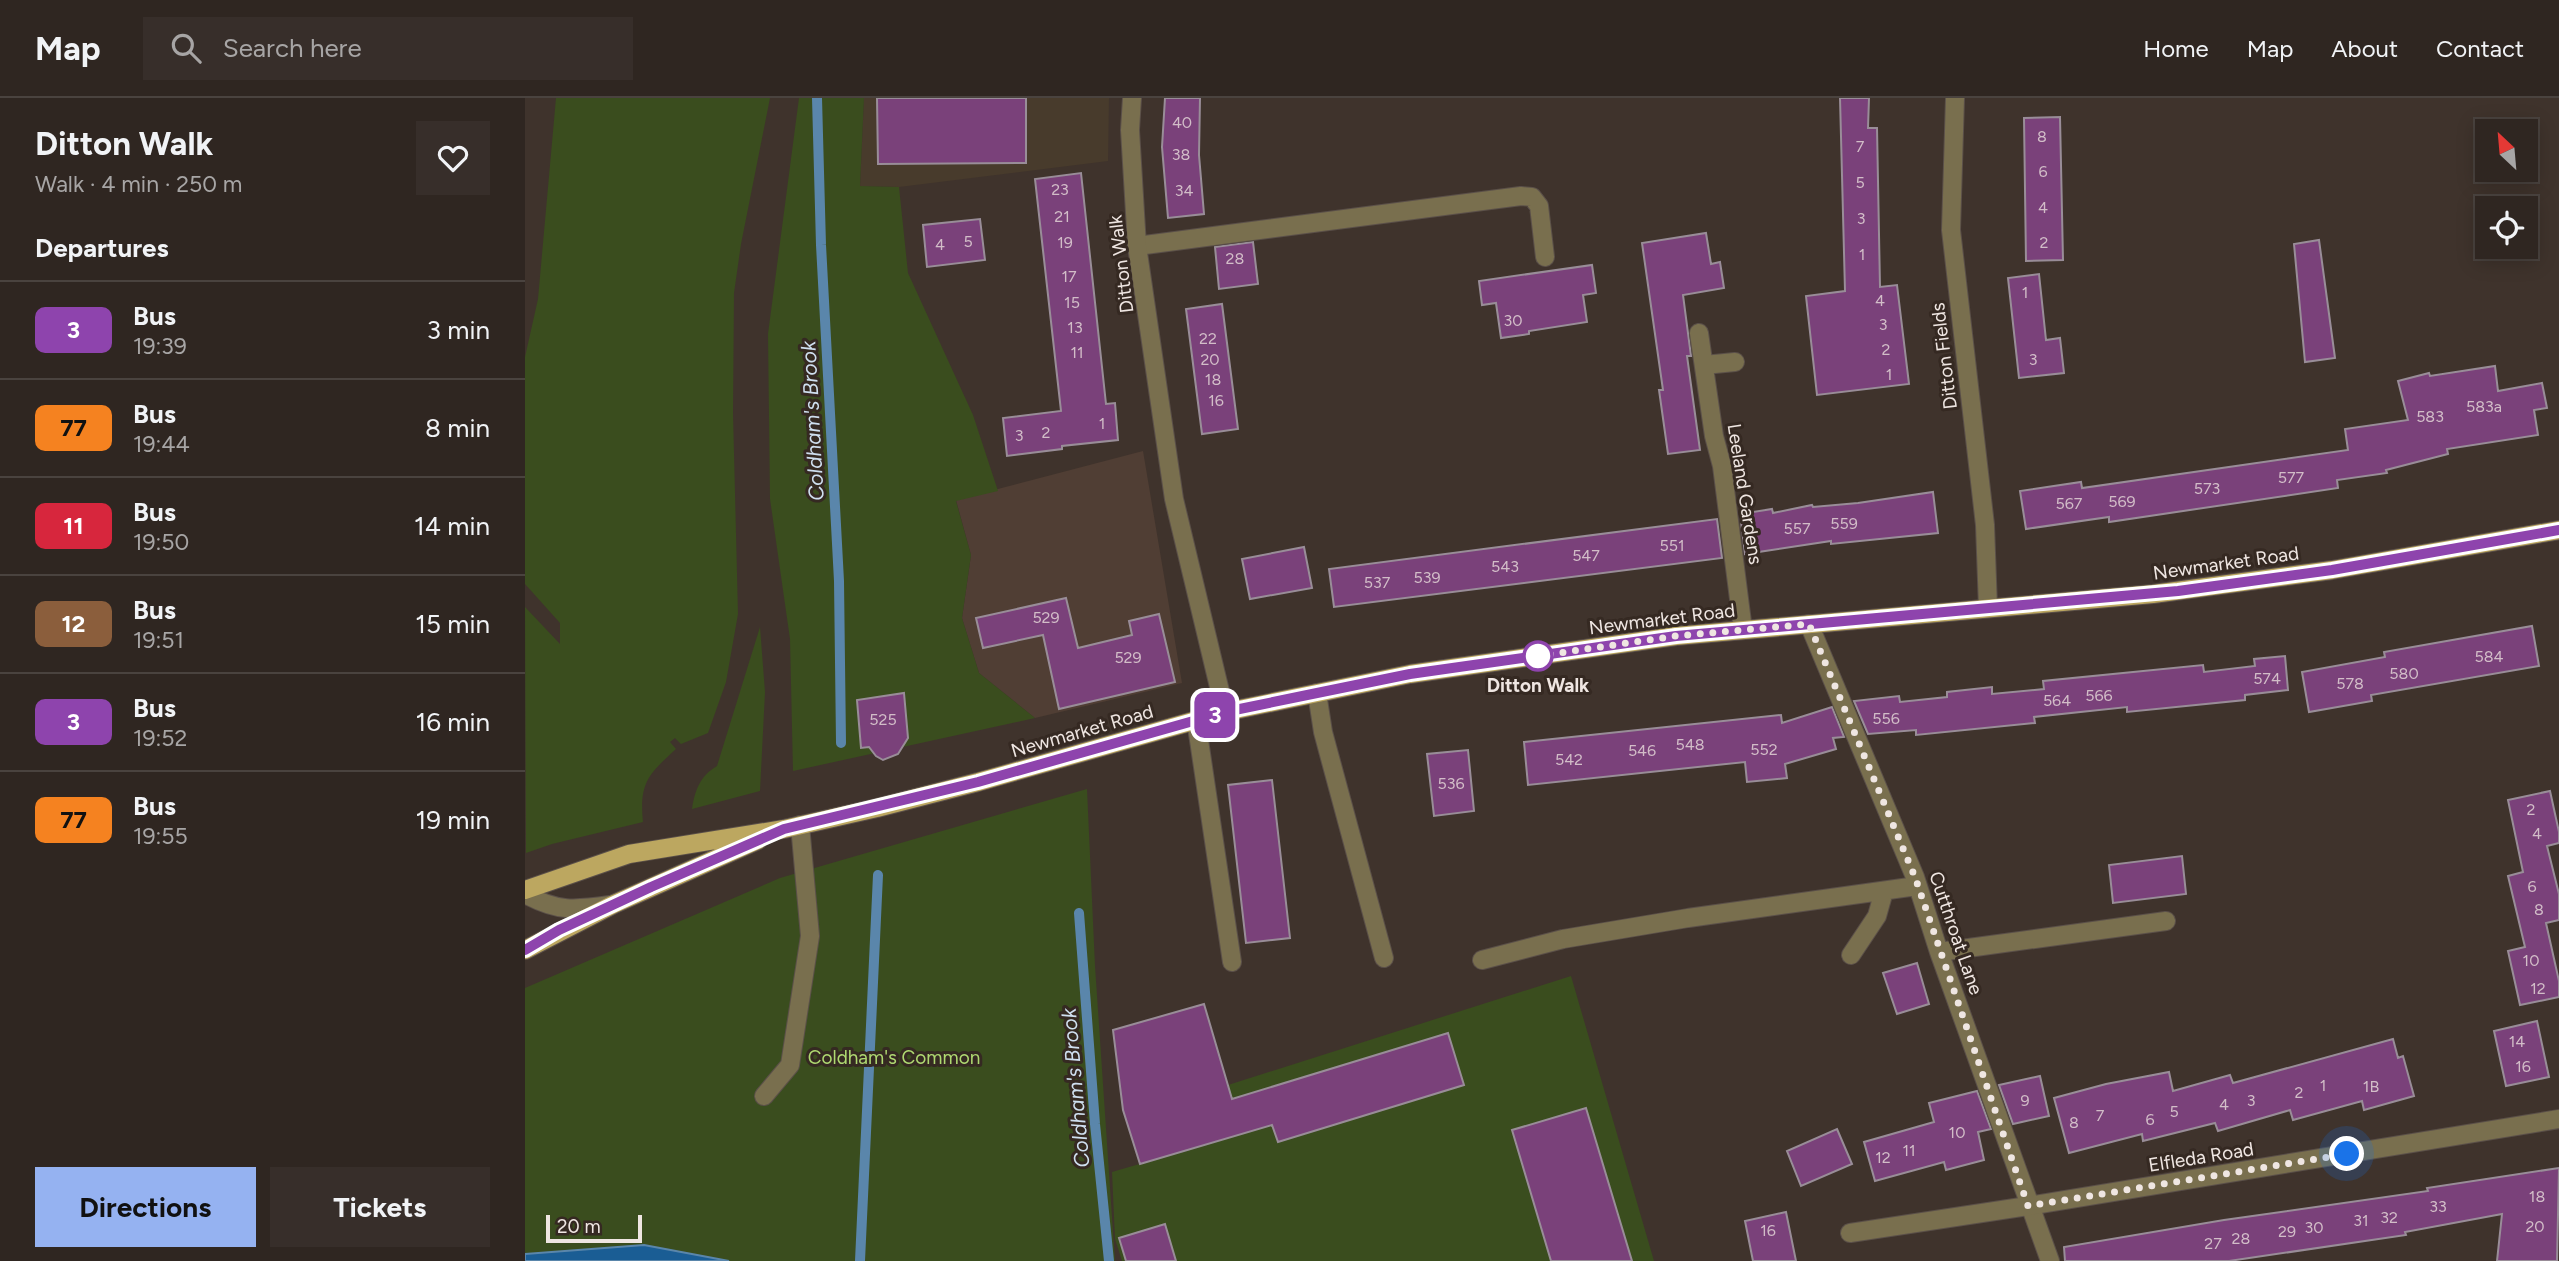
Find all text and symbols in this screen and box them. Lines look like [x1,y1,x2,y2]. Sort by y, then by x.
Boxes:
search box [143,17,633,80]
text: Map [35,29,101,68]
icon: search [167,29,205,67]
text: Search here [223,32,362,64]
text: Home [2143,34,2209,63]
text: Map [2247,34,2293,63]
text: About [2331,34,2398,63]
text: Contact [2436,34,2524,63]
house number: 40 [1172,113,1192,132]
north arrow [2475,119,2537,182]
map controls [2475,119,2538,259]
button: heart [416,121,490,195]
text: Ditton Walk [35,124,213,163]
house number: 8 [2037,127,2047,146]
house number: 7 [1856,137,1865,156]
house number: 38 [1172,145,1190,164]
house number: 6 [2038,162,2048,181]
text: Walk · 4 min · 250 m [35,170,242,198]
house number: 5 [1855,173,1865,192]
house number: 23 [1051,180,1069,199]
house number: 34 [1175,181,1193,200]
button: locate [2475,196,2538,259]
house number: 4 [2038,198,2048,217]
house number: 21 [1054,207,1070,226]
house number: 3 [1857,209,1865,228]
street label: Ditton Walk [1103,213,1138,314]
text: Departures [35,232,169,264]
house number: 5 [963,232,973,251]
house number: 19 [1057,233,1073,252]
house number: 2 [2040,233,2048,252]
house number: 4 [935,235,945,254]
house number: 1 [1859,245,1865,264]
house number: 28 [1226,249,1244,268]
house number: 17 [1061,267,1077,286]
house number: 1 [2022,283,2028,302]
house number: 4 [1875,291,1885,310]
house number: 15 [1064,293,1080,312]
text: Bus [133,300,176,332]
street label: Ditton Fields [1926,301,1962,411]
house number: 30 [1504,311,1522,330]
text: 3 min [427,314,490,346]
text: 3 [67,315,80,344]
house number: 3 [1879,315,1887,334]
house number: 13 [1067,318,1083,337]
house number: 22 [1199,329,1217,348]
text: 19:39 [133,332,187,360]
water label: Coldham's Brook [795,340,829,502]
house number: 2 [1882,340,1890,359]
house number: 11 [1070,343,1084,362]
house number: 20 [1200,350,1220,369]
house number: 3 [2029,350,2037,369]
house number: 1 [1886,365,1892,384]
house number: 18 [1205,370,1221,389]
house number: 16 [1208,391,1224,410]
house number: 583a [2466,397,2502,416]
text: Bus [133,398,176,430]
house number: 583 [2416,407,2444,426]
text: 8 min [425,412,490,444]
text: 77 [60,413,87,442]
house number: 1 [1099,414,1105,433]
street label: Leeland Gardens [1722,422,1768,566]
house number: 2 [1042,423,1050,442]
house number: 3 [1015,426,1023,445]
text: 19:44 [133,430,190,458]
house number: 577 [2278,468,2305,487]
house number: 573 [2194,479,2220,498]
house number: 569 [2108,492,2136,511]
house number: 567 [2056,494,2083,513]
text: Bus [133,496,176,528]
text: 14 min [414,510,490,542]
text: 11 [63,511,84,540]
house number: 559 [1830,514,1858,533]
house number: 557 [1784,519,1811,538]
text: 19:50 [133,528,189,556]
house number: 551 [1659,536,1685,555]
street label: Newmarket Road [2152,541,2300,585]
house number: 547 [1572,546,1600,565]
house number: 543 [1491,557,1519,576]
house number: 539 [1414,568,1440,587]
house number: 537 [1364,573,1391,592]
text: Bus [133,594,176,626]
street label: Newmarket Road [1588,599,1736,639]
text: 15 min [415,608,490,640]
house number: 529 [1032,608,1060,627]
text: 12 [61,609,86,638]
text: 19:51 [133,626,184,654]
marker: Ditton Walk [1523,641,1553,671]
house number: 584 [2475,647,2504,666]
house number: 529 [1114,648,1142,667]
house number: 580 [2389,664,2419,683]
house number: 574 [2253,669,2281,688]
place label: Ditton Walk [1487,674,1590,697]
house number: 578 [2336,674,2364,693]
house number: 566 [2085,686,2113,705]
house number: 564 [2043,691,2071,710]
text: Bus [133,692,176,724]
line badge: 3 [1192,692,1238,738]
street label: Newmarket Road [1008,700,1156,762]
text: 3 [1208,700,1222,729]
text: 16 min [415,706,490,738]
text: 3 [67,707,80,736]
house number: 556 [1872,709,1900,728]
house number: 525 [869,710,897,729]
text: 19:52 [133,724,187,752]
house number: 548 [1676,735,1704,754]
house number: 552 [1750,740,1778,759]
house number: 546 [1628,741,1656,760]
house number: 542 [1555,750,1583,769]
house number: 536 [1438,774,1464,793]
text: Bus [133,790,176,822]
house number: 2 [2527,800,2535,819]
text: 19 min [415,804,490,836]
text: 77 [60,805,87,834]
text: 19:55 [133,822,188,850]
house number: 4 [2532,824,2542,843]
street label: Cutthroat Lane [1924,868,1988,998]
house number: 6 [2527,877,2537,896]
house number: 8 [2534,900,2544,919]
house number: 10 [2523,951,2539,970]
house number: 12 [2530,979,2546,998]
water label: Coldham's Brook [1056,1006,1094,1169]
house number: 14 [2509,1032,2525,1051]
park label: Coldham's Common [808,1046,980,1069]
house number: 16 [2515,1057,2531,1076]
house number: 1 [2320,1076,2326,1095]
house number: 1B [2363,1077,2379,1096]
house number: 2 [2295,1083,2303,1102]
house number: 9 [2020,1091,2030,1110]
house number: 3 [2247,1091,2255,1110]
house number: 4 [2219,1095,2229,1114]
house number: 5 [2169,1102,2179,1121]
house number: 7 [2096,1106,2105,1125]
house number: 6 [2145,1110,2155,1129]
house number: 8 [2069,1113,2079,1132]
house number: 10 [1949,1123,1965,1142]
your location [2329,1136,2364,1171]
street label: Elfleda Road [2147,1137,2255,1177]
house number: 11 [1902,1141,1916,1160]
house number: 12 [1875,1148,1891,1167]
button: Directions [35,1167,256,1247]
button: Tickets [270,1167,490,1247]
house number: 18 [2529,1187,2545,1206]
house number: 33 [2429,1197,2447,1216]
house number: 32 [2380,1208,2398,1227]
house number: 31 [2353,1211,2369,1230]
scale bar [546,1212,642,1244]
text: 20 m [557,1215,601,1238]
house number: 20 [2525,1217,2545,1236]
house number: 30 [2305,1218,2323,1237]
house number: 16 [1760,1221,1776,1240]
house number: 29 [2278,1222,2296,1241]
house number: 28 [2232,1229,2250,1248]
house number: 27 [2204,1234,2222,1253]

